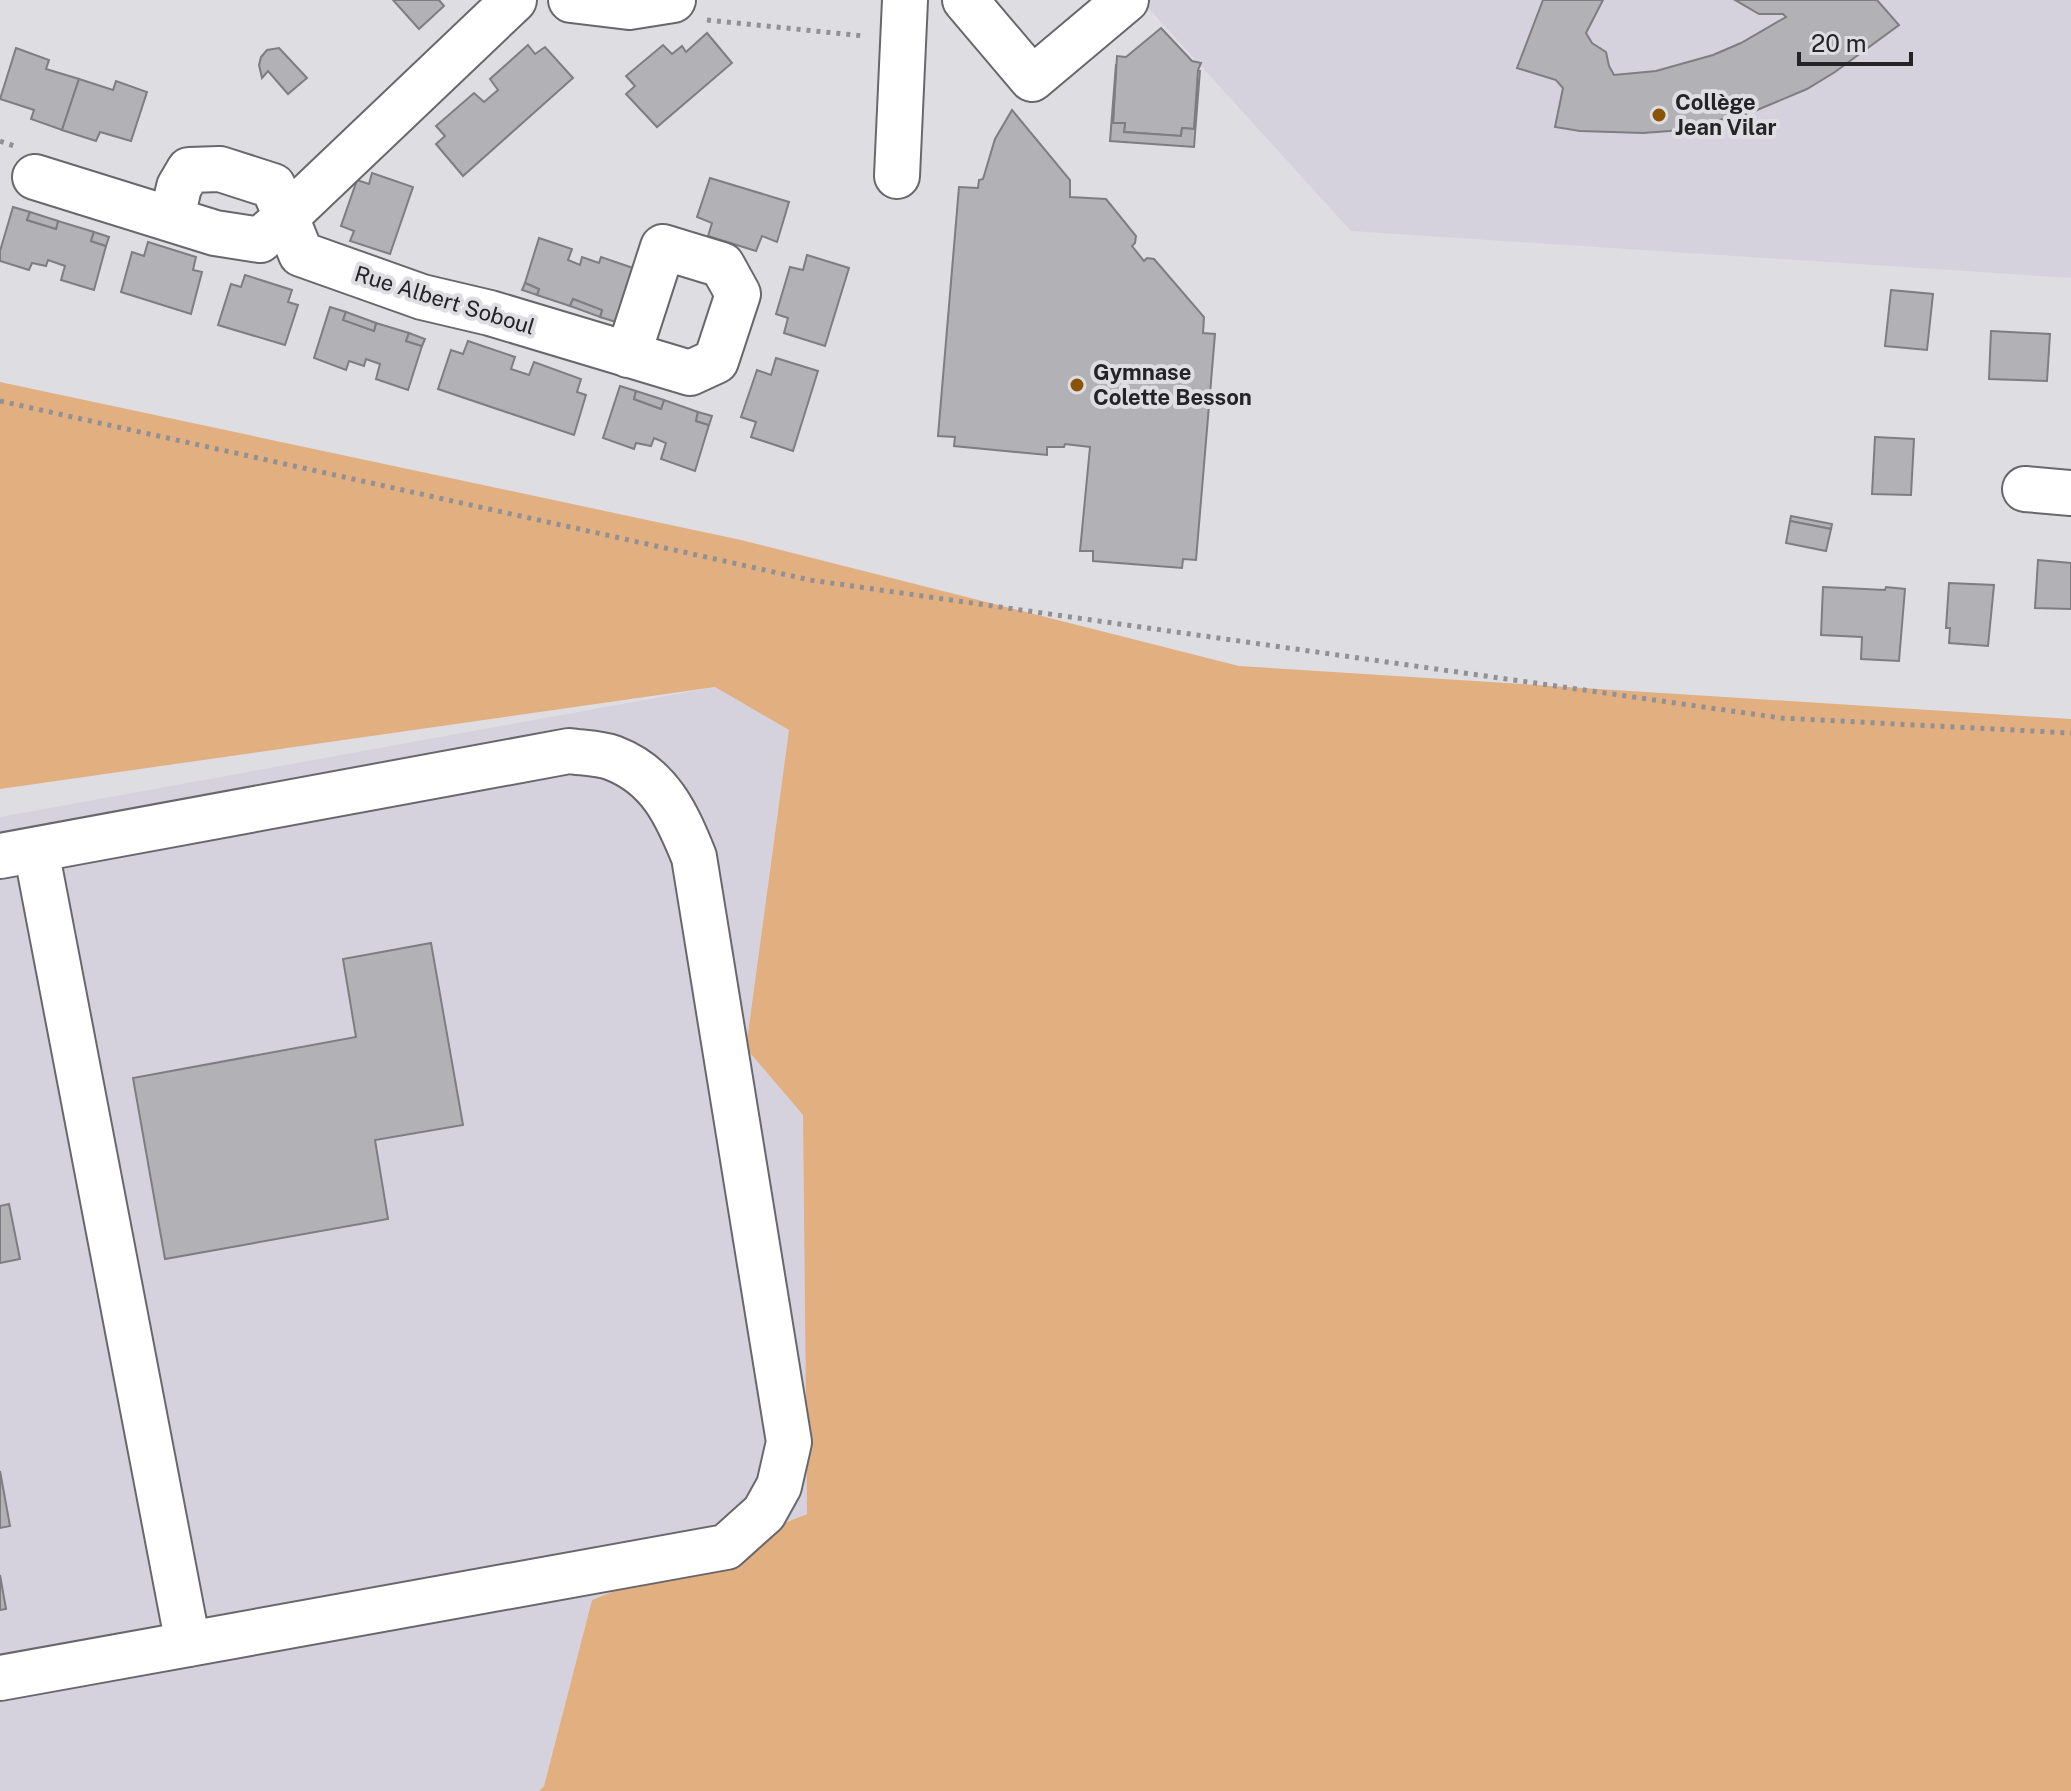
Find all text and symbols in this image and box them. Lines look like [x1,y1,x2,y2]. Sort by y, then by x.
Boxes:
scale bar [1799,16,1911,66]
text: 20 m [1811,29,1867,57]
place label: Collège Jean Vilar [1675,89,1777,140]
marker: Collège Jean Vilar [1650,106,1668,124]
street label: Rue Albert Soboul [352,260,538,340]
place label: Gymnase Colette Besson [1093,359,1252,410]
marker: Gymnase Colette Besson [1068,376,1086,394]

